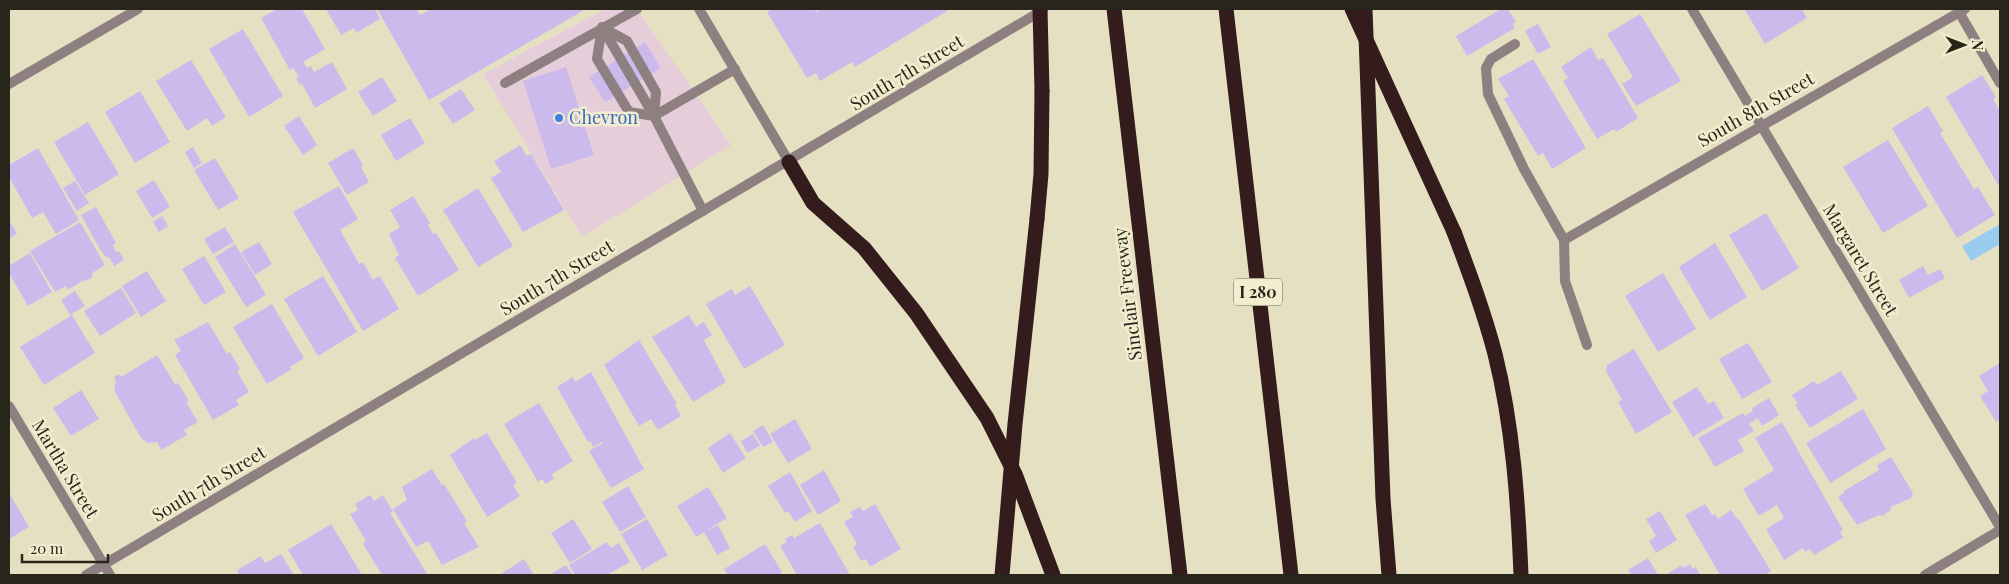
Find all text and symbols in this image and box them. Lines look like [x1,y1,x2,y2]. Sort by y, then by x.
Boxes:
north arrow [1939,20,1989,70]
street label: South 7th Street [845,28,968,116]
text: N [1968,40,1987,50]
street label: South 8th Street [1693,66,1819,152]
place label: Chevron [569,105,638,129]
marker: Chevron [553,112,565,124]
street label: Margaret Street [1818,199,1904,320]
street label: Sinclair Freeway [1107,226,1147,362]
street label: South 7th Street [495,233,618,321]
road number: I 280 [1234,278,1282,306]
street label: Martha Street [27,415,105,523]
street label: South 7th Street [147,439,270,527]
scale bar [22,532,109,564]
text: 20 m [30,538,64,558]

